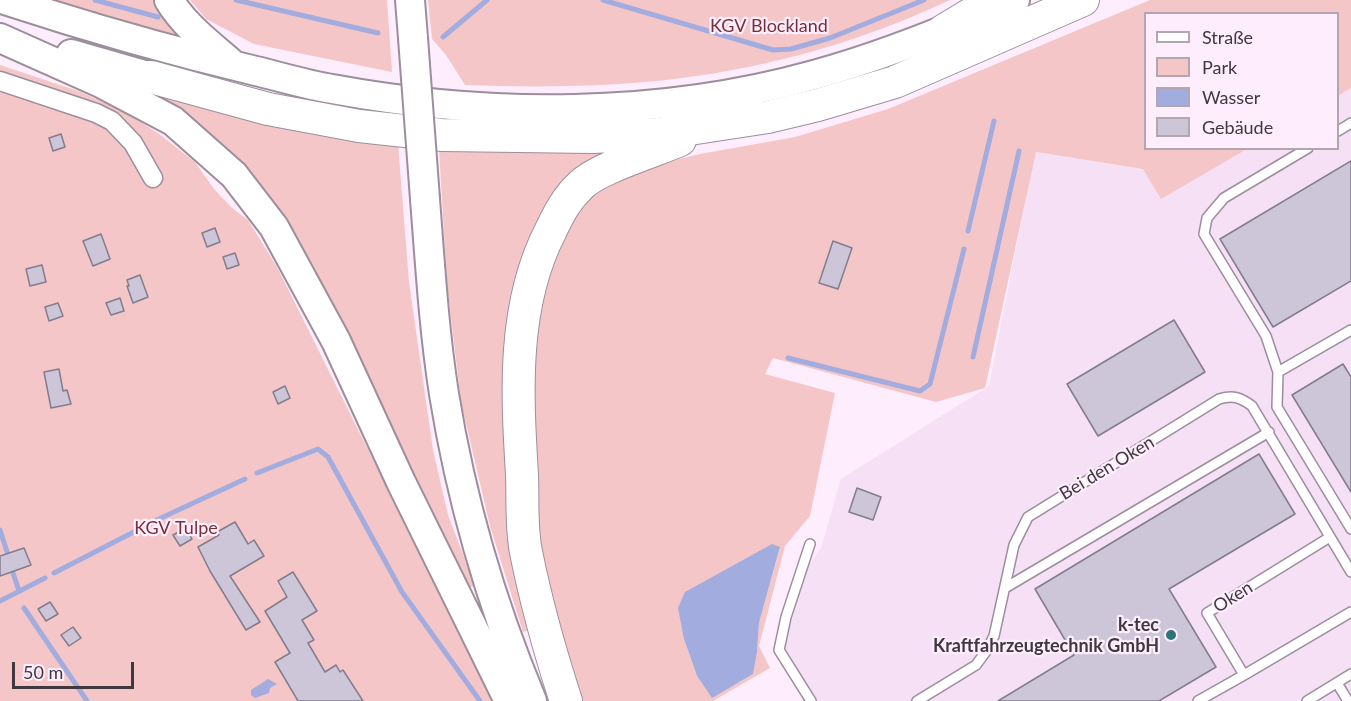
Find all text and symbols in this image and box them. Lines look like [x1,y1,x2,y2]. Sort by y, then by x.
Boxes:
legend [1144,12,1339,150]
park label: KGV Blockland [710,15,828,37]
text: Straße [1202,26,1253,48]
text: Park [1202,56,1237,78]
text: Wasser [1202,86,1260,108]
text: Gebäude [1202,116,1273,138]
street label: Bei den Oken [1056,431,1158,505]
park label: KGV Tulpe [134,517,218,539]
street label: Oken [1209,577,1257,617]
place label: k-tec Kraftfahrzeugtechnik GmbH [933,614,1159,656]
marker: k-tec Kraftfahrzeugtechnik GmbH [1164,628,1178,642]
scale bar [15,650,136,688]
text: 50 m [23,661,63,683]

